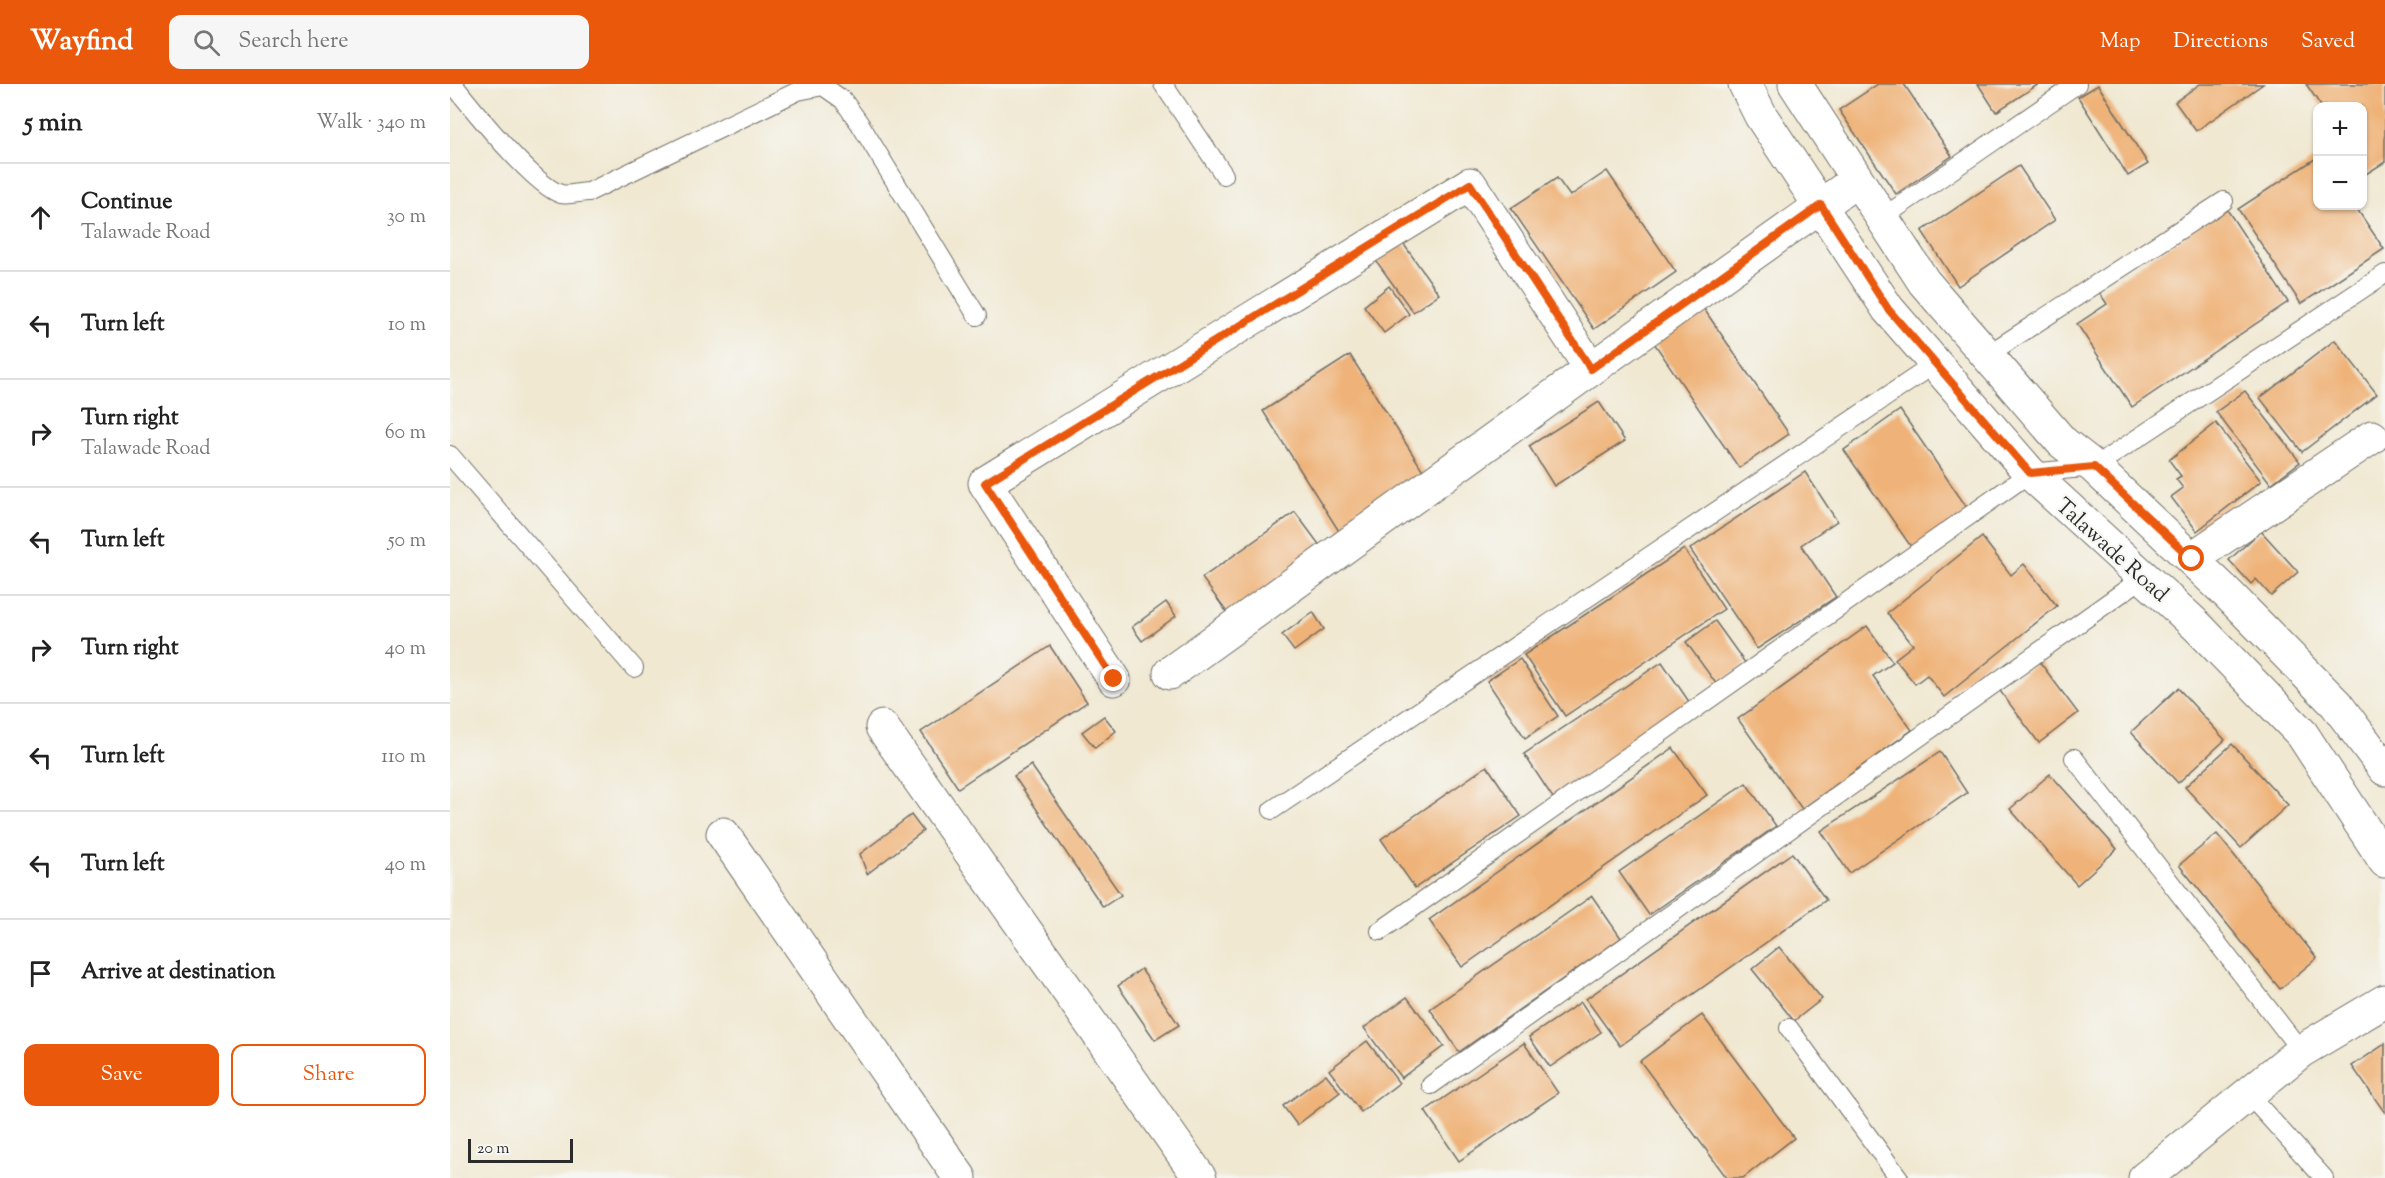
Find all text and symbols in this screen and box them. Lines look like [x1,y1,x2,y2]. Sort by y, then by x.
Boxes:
search box [169,15,589,69]
text: Wayfind [30,22,133,62]
icon: search [190,26,223,59]
text: Search here [238,26,349,58]
text: Map [2100,27,2140,57]
text: Directions [2173,27,2268,57]
text: Saved [2301,27,2355,57]
map controls [2313,102,2367,210]
button: + [2313,102,2367,156]
text: 5 min [24,105,83,142]
text: Walk · 340 m [316,109,426,138]
button: − [2313,156,2367,210]
text: Continue [81,187,172,219]
icon: ahead [24,201,57,234]
text: 30 m [387,203,426,232]
text: Talawade Road [81,219,211,248]
icon: left [24,309,57,342]
text: Turn left [81,309,164,341]
text: 10 m [388,311,426,340]
text: Turn right [81,403,178,435]
icon: right [24,417,57,450]
text: 60 m [385,419,426,448]
text: Talawade Road [81,435,211,464]
street label: Talawade Road [2047,492,2175,611]
icon: left [24,525,57,558]
text: Turn left [81,525,164,557]
text: 50 m [388,527,426,556]
route start [2178,545,2204,571]
icon: right [24,633,57,666]
text: Turn right [81,633,178,665]
text: 40 m [385,635,426,664]
route end [1100,665,1126,691]
icon: left [24,741,57,774]
text: Turn left [81,741,164,773]
text: 110 m [381,743,426,772]
icon: left [24,849,57,882]
text: Turn left [81,849,164,881]
text: 40 m [385,851,426,880]
icon: arrive [24,957,57,990]
text: Arrive at destination [81,957,276,989]
button: Save [24,1044,219,1106]
button: Share [231,1044,426,1106]
scale bar [468,1136,573,1164]
text: 20 m [477,1138,510,1161]

